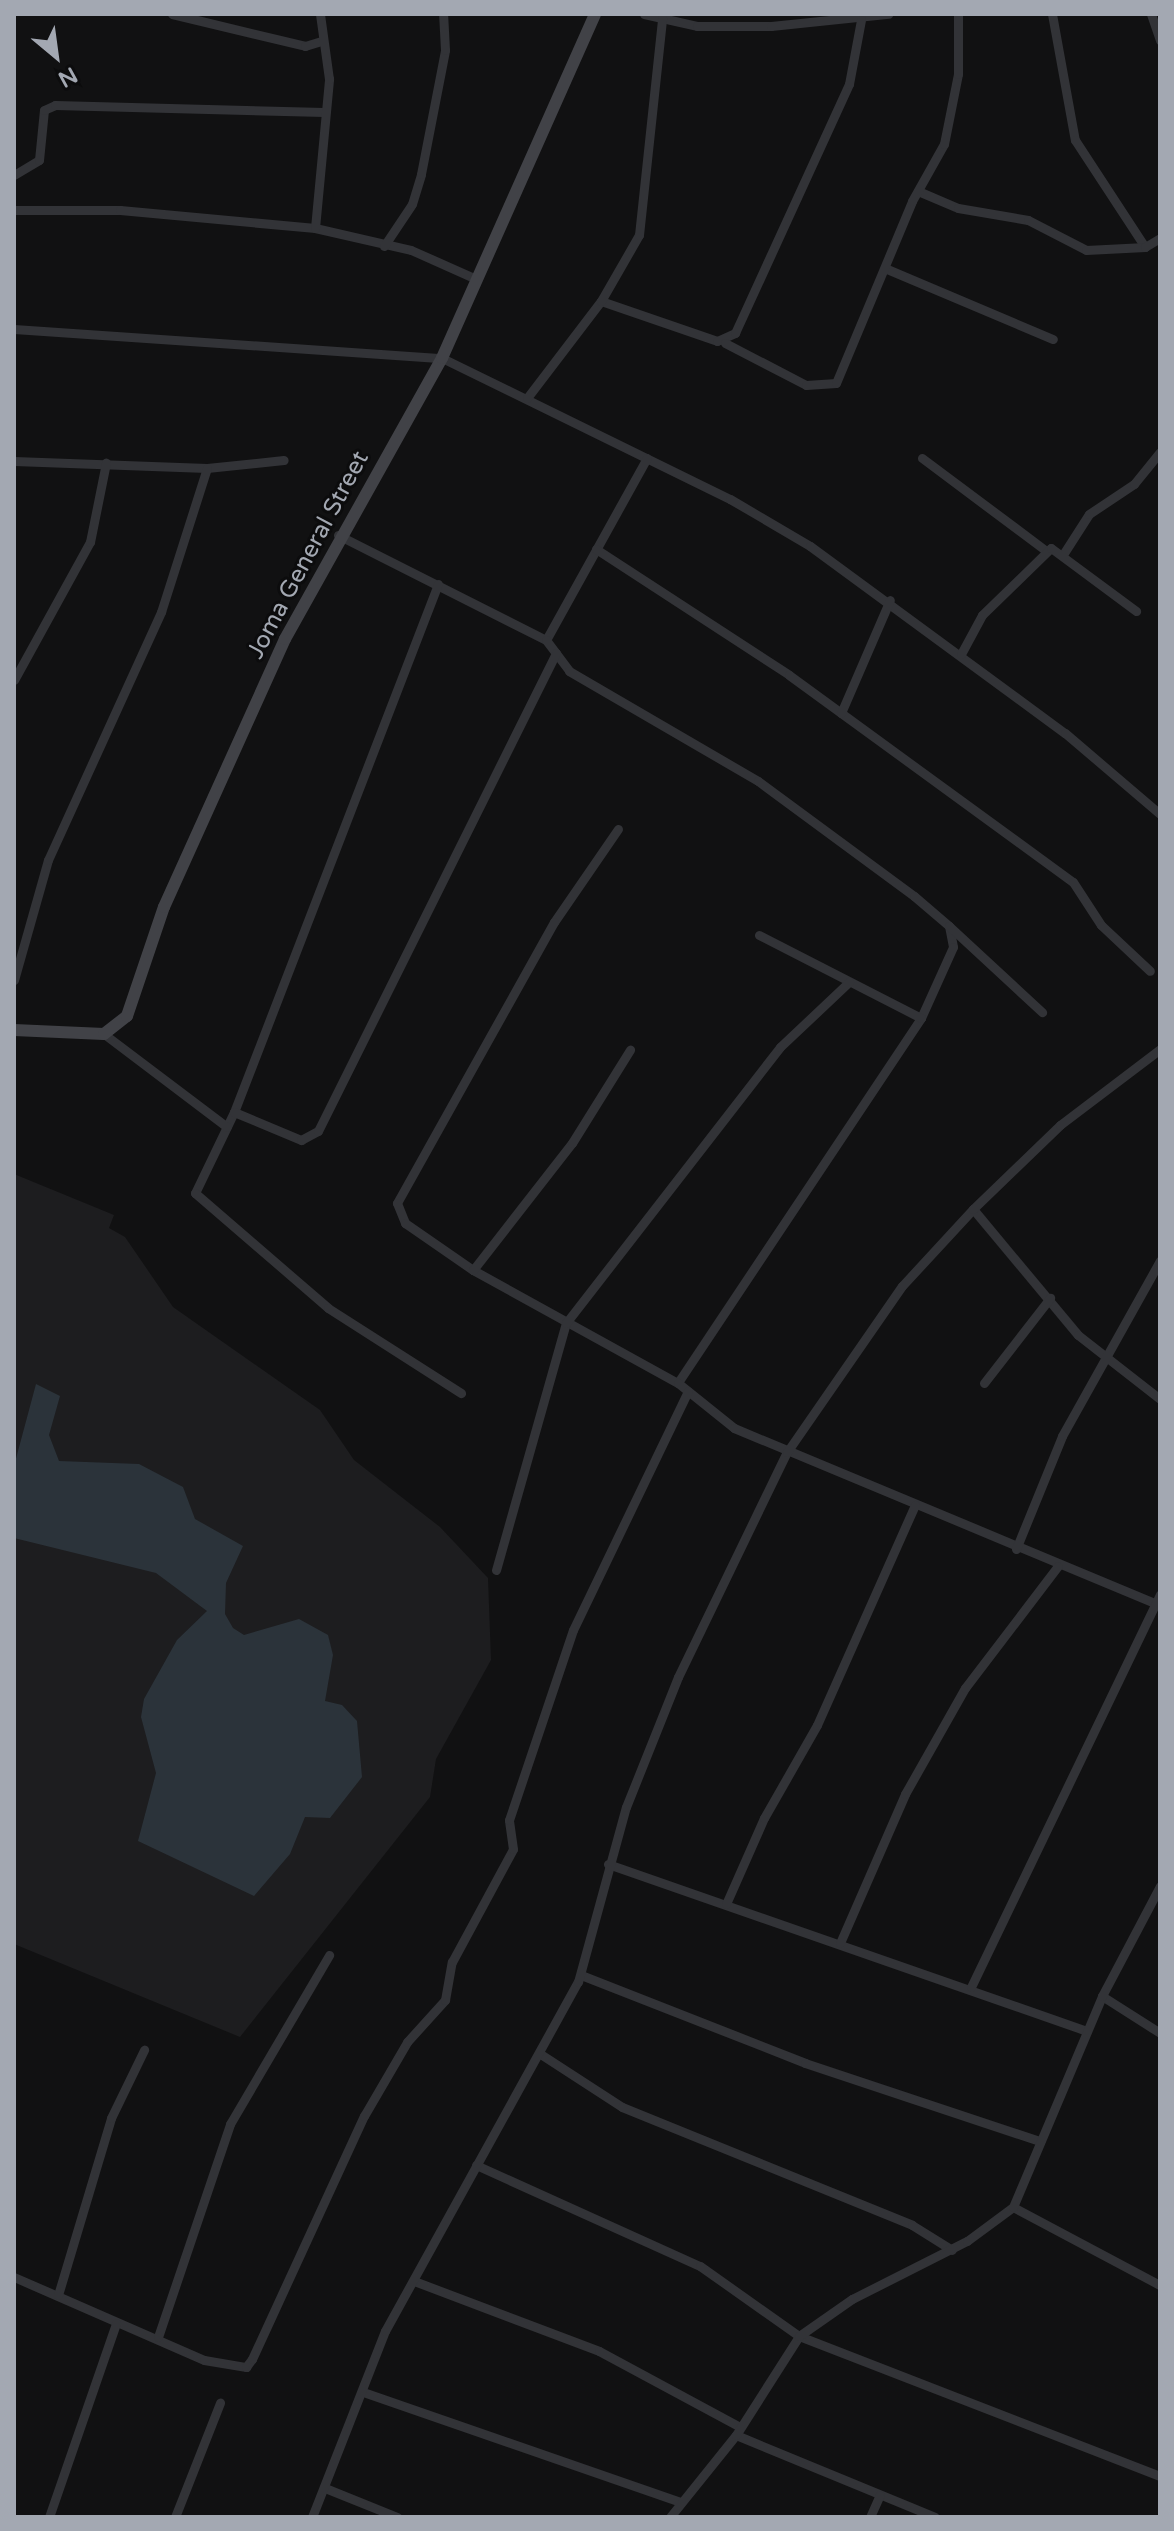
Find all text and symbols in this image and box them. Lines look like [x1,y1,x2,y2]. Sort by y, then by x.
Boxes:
north arrow [16,16,96,96]
text: N [54,61,82,93]
street label: Joma General Street [241,446,375,664]

